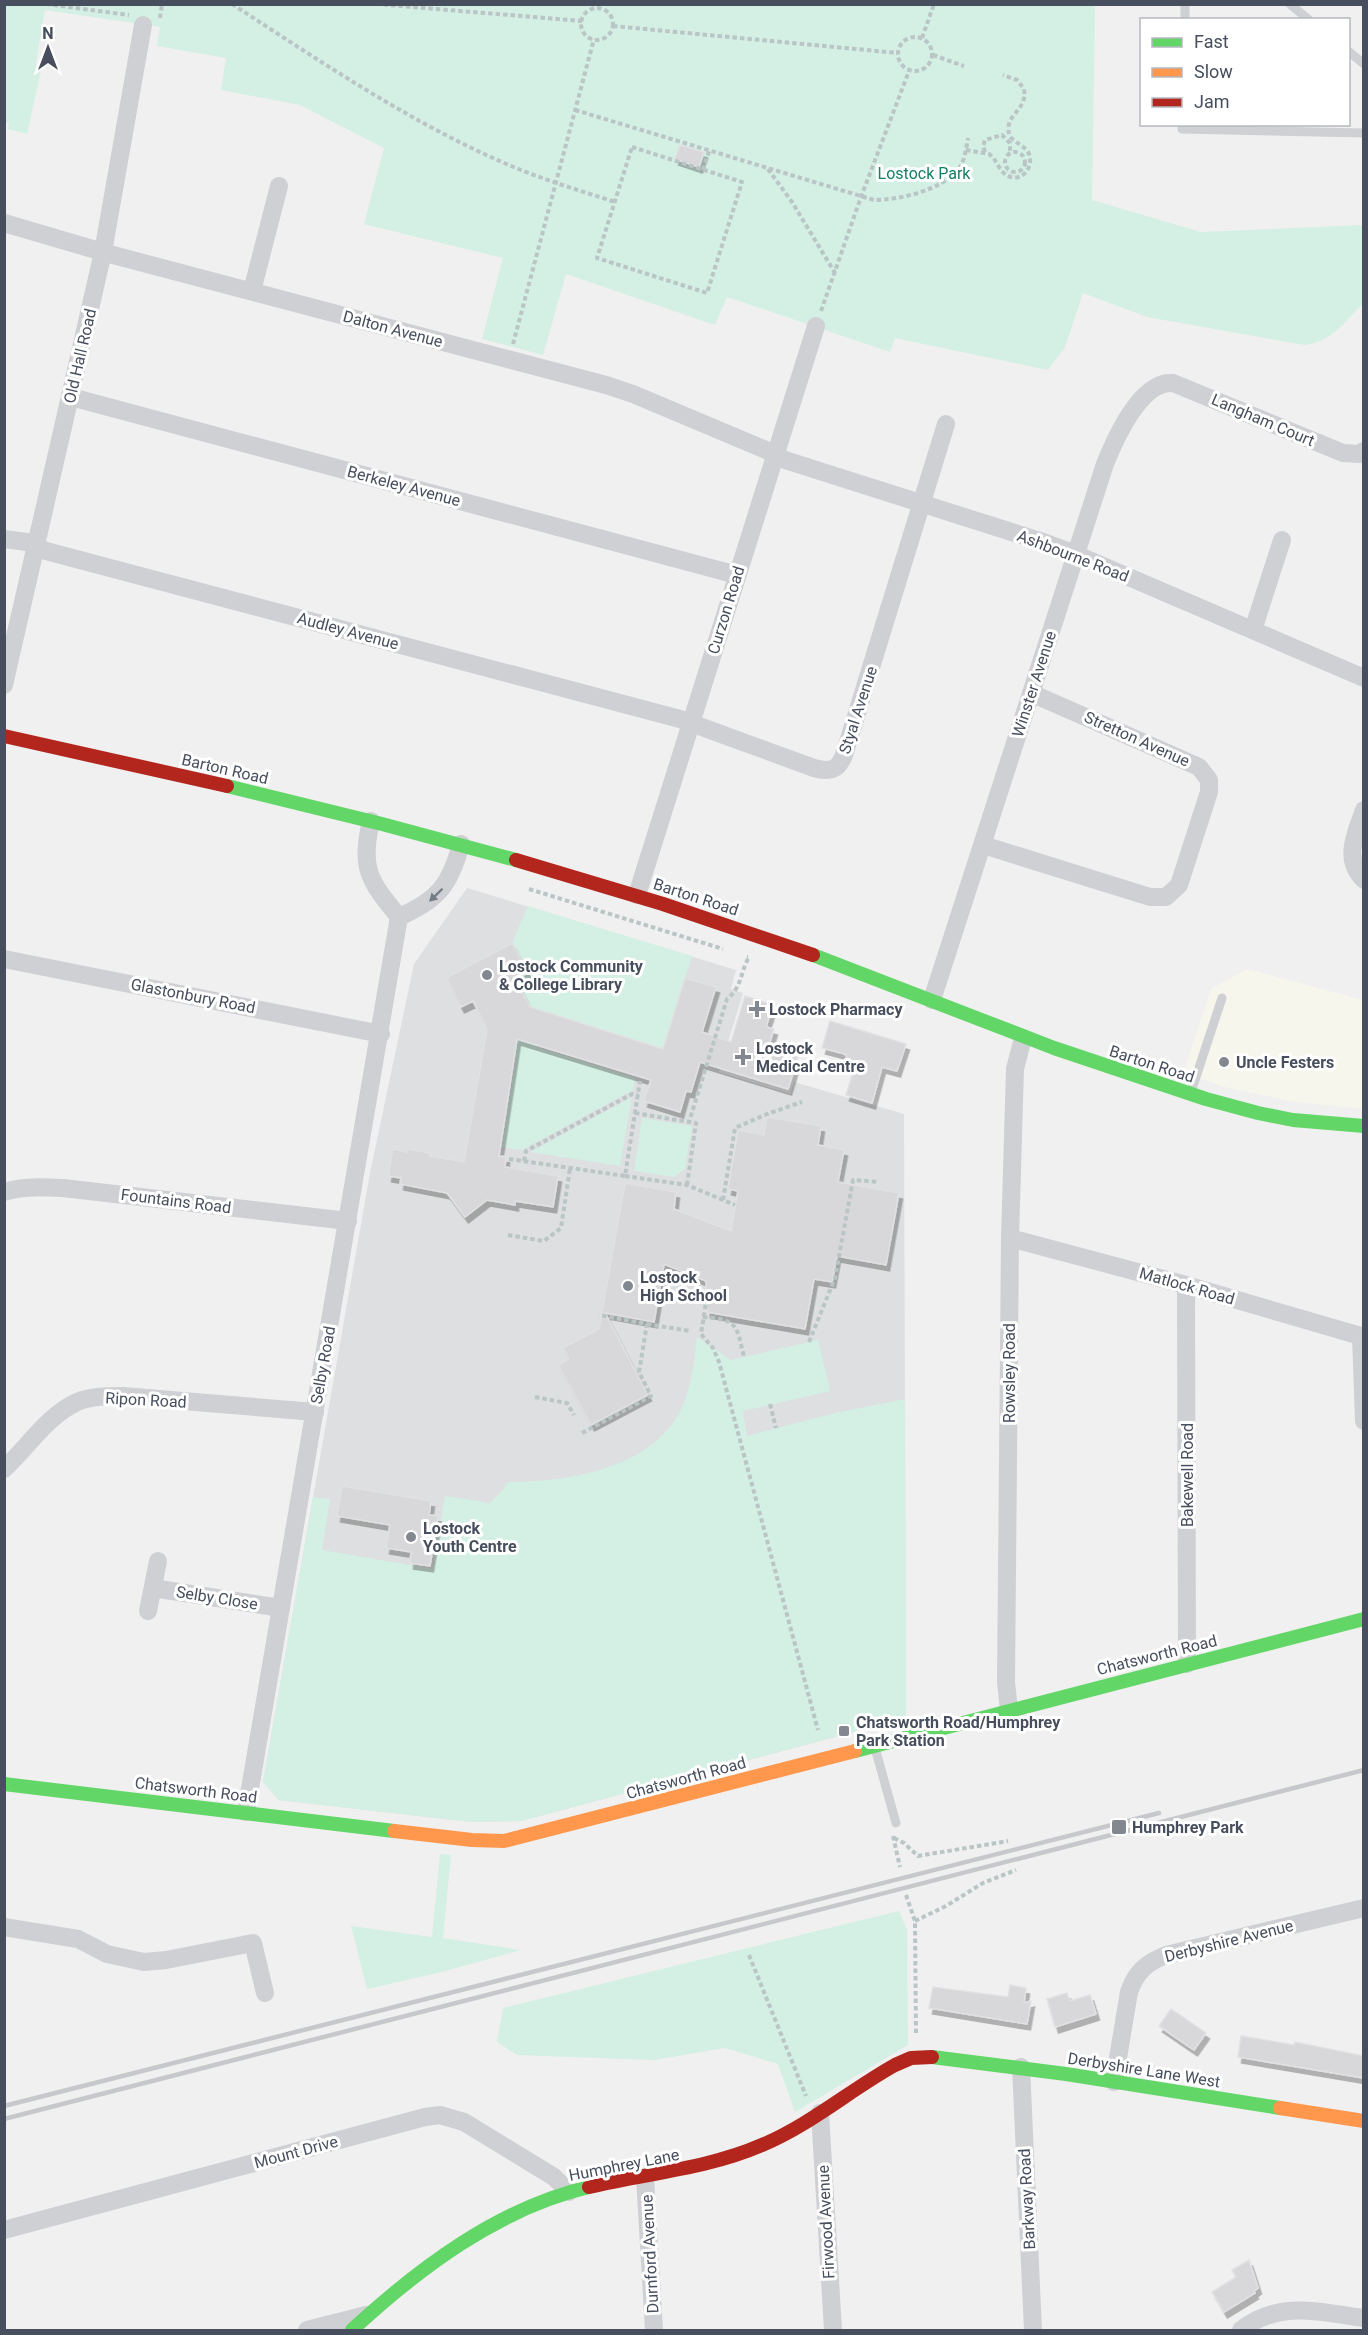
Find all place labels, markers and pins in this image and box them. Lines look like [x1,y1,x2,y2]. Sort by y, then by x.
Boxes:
place label: Lostock Community & College Library [499,957,644,994]
marker: Lostock Community & College Library [480,968,494,982]
place label: Lostock Pharmacy [769,1000,903,1019]
marker: Lostock Pharmacy [750,1002,764,1016]
place label: Lostock Medical Centre [756,1039,865,1076]
marker: Lostock Medical Centre [734,1048,752,1066]
place label: Uncle Festers [1236,1053,1334,1072]
marker: Uncle Festers [1217,1055,1231,1069]
place label: Lostock High School [640,1268,727,1305]
marker: Lostock High School [621,1279,635,1293]
place label: Lostock Youth Centre [423,1519,517,1556]
marker: Lostock Youth Centre [404,1530,418,1544]
place label: Chatsworth Road/Humphrey Park Station [856,1713,1061,1750]
marker: Chatsworth Road/Humphrey Park Station [837,1724,851,1738]
marker: Humphrey Park [1110,1818,1128,1836]
place label: Humphrey Park [1132,1818,1244,1837]

